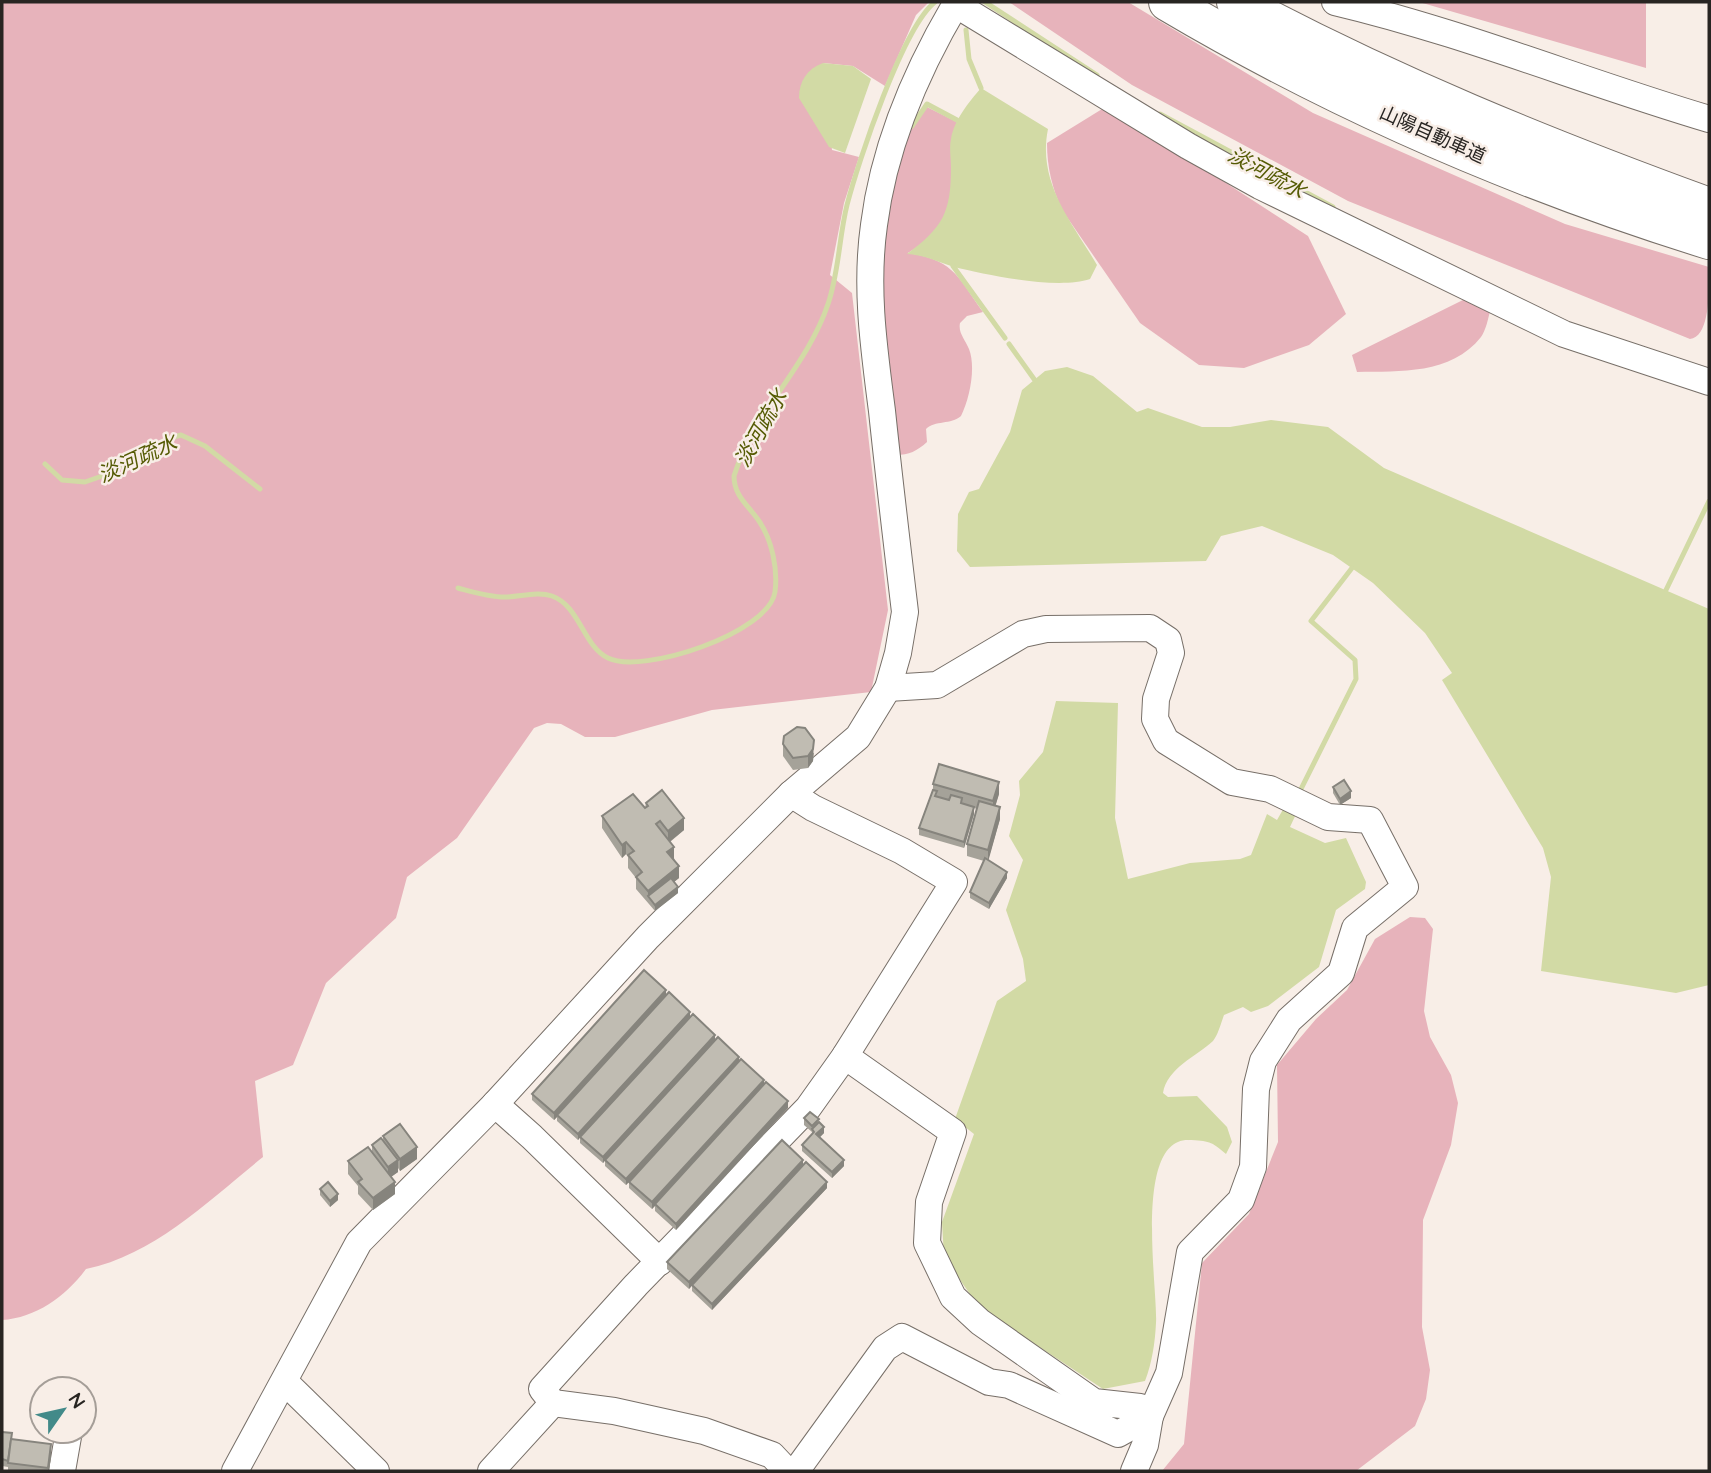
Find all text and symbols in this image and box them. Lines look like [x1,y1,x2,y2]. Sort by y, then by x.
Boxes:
street label: 山陽自動車道 [1376,100,1490,168]
water label: 淡河疏水 [1224,141,1312,204]
water label: 淡河疏水 [728,383,793,471]
water label: 淡河疏水 [93,428,182,488]
north arrow [28,1375,98,1445]
text: N [63,1388,91,1413]

